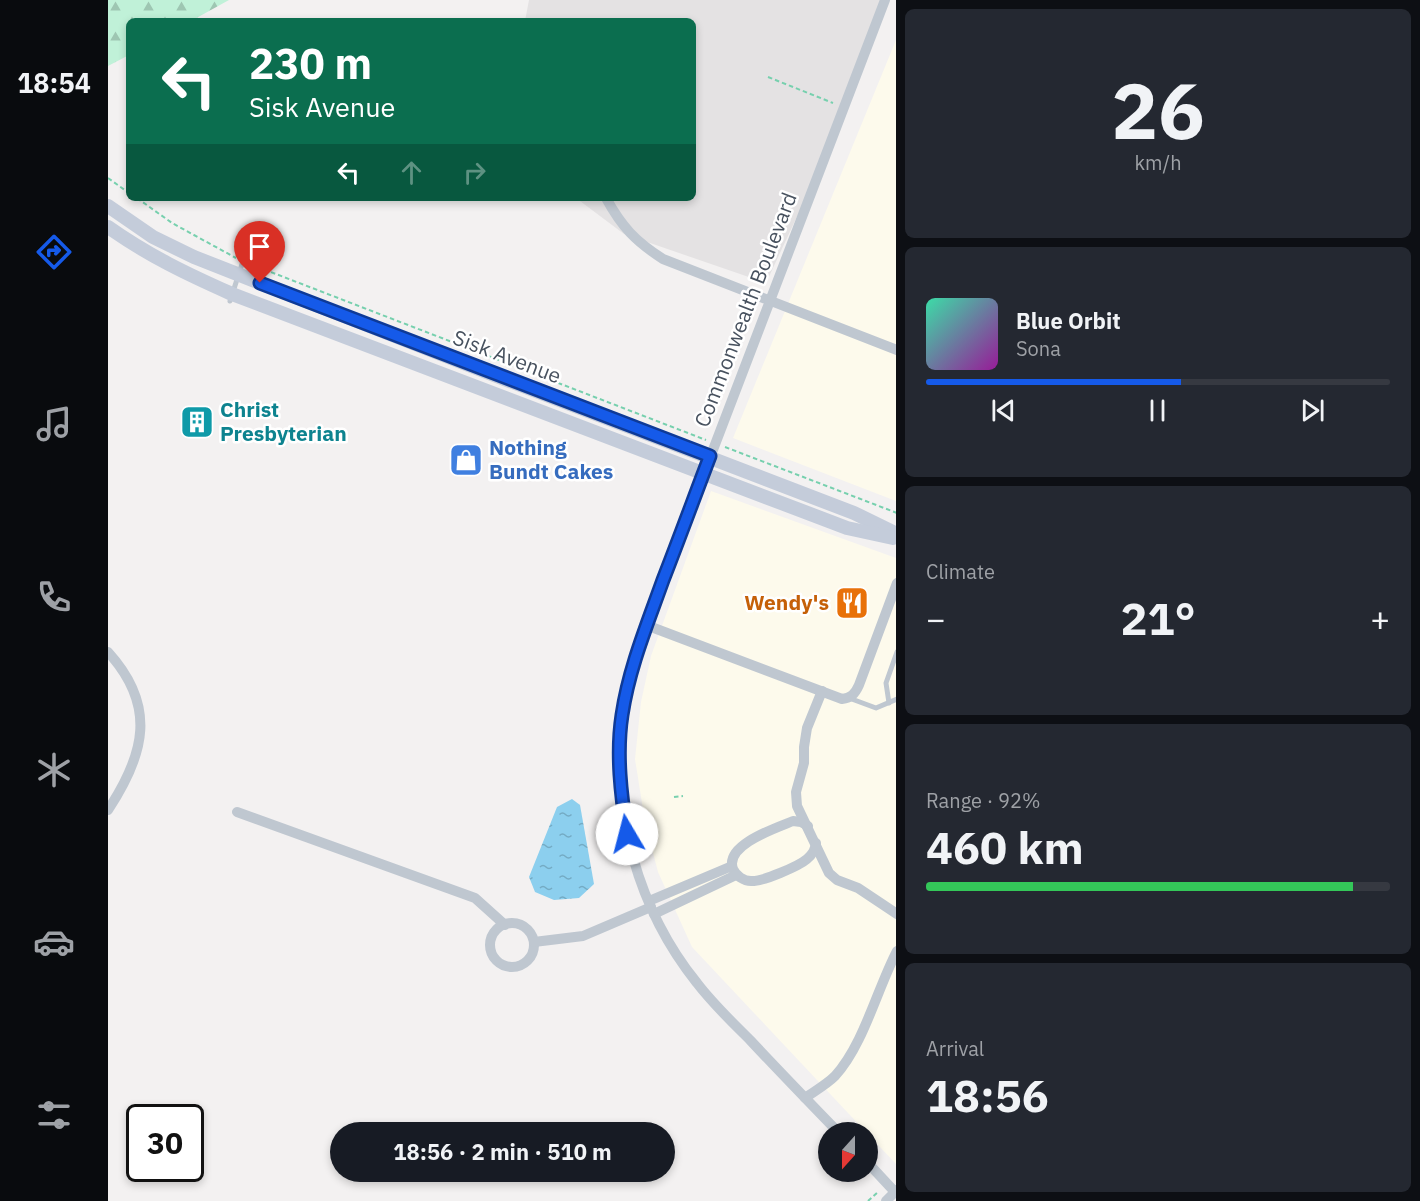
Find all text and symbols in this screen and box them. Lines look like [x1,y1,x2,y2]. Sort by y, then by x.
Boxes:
text: 230 m [249,36,372,91]
icon: left [150,42,228,120]
text: 26 [1111,59,1205,160]
text: 18:54 [17,65,91,100]
text: Sisk Avenue [249,89,395,124]
text: km/h [1134,149,1182,176]
icon: left [332,156,365,189]
icon: ahead [395,156,428,189]
icon: right [458,156,491,189]
street label: Commonwealth Boulevard [687,188,803,431]
pin [234,221,285,283]
icon: arrive [243,230,276,263]
icon: directions [33,231,75,273]
text: Blue Orbit [1016,306,1121,335]
street label: Sisk Avenue [449,323,566,390]
text: Sona [1016,335,1061,362]
icon: previous [987,394,1020,427]
icon: pause [1141,394,1174,427]
icon: next [1296,394,1329,427]
place label: Christ Presbyterian [220,395,347,447]
icon: music [33,403,75,445]
building icon: Christ Presbyterian [179,404,215,440]
place label: Nothing Bundt Cakes [489,433,613,485]
shop icon: Nothing Bundt Cakes [448,442,484,478]
text: Climate [926,558,995,585]
icon: phone [33,576,75,618]
restaurant icon: Wendy's [834,585,870,621]
place label: Wendy's [744,588,829,616]
text: 21° [1120,589,1196,647]
text: − [926,597,946,640]
text: + [1370,597,1390,640]
icon: climate [33,749,75,791]
text: Range · 92% [926,787,1041,814]
position arrow [595,802,659,866]
text: 460 km [926,818,1084,876]
icon: car [33,921,75,963]
text: Arrival [926,1035,984,1062]
text: 18:56 [926,1066,1049,1124]
icon: filters [33,1094,75,1136]
speed limit sign: 30 [126,1104,204,1182]
north arrow [818,1122,878,1182]
map controls [818,1122,878,1182]
text: 18:56 · 2 min · 510 m [393,1137,612,1166]

